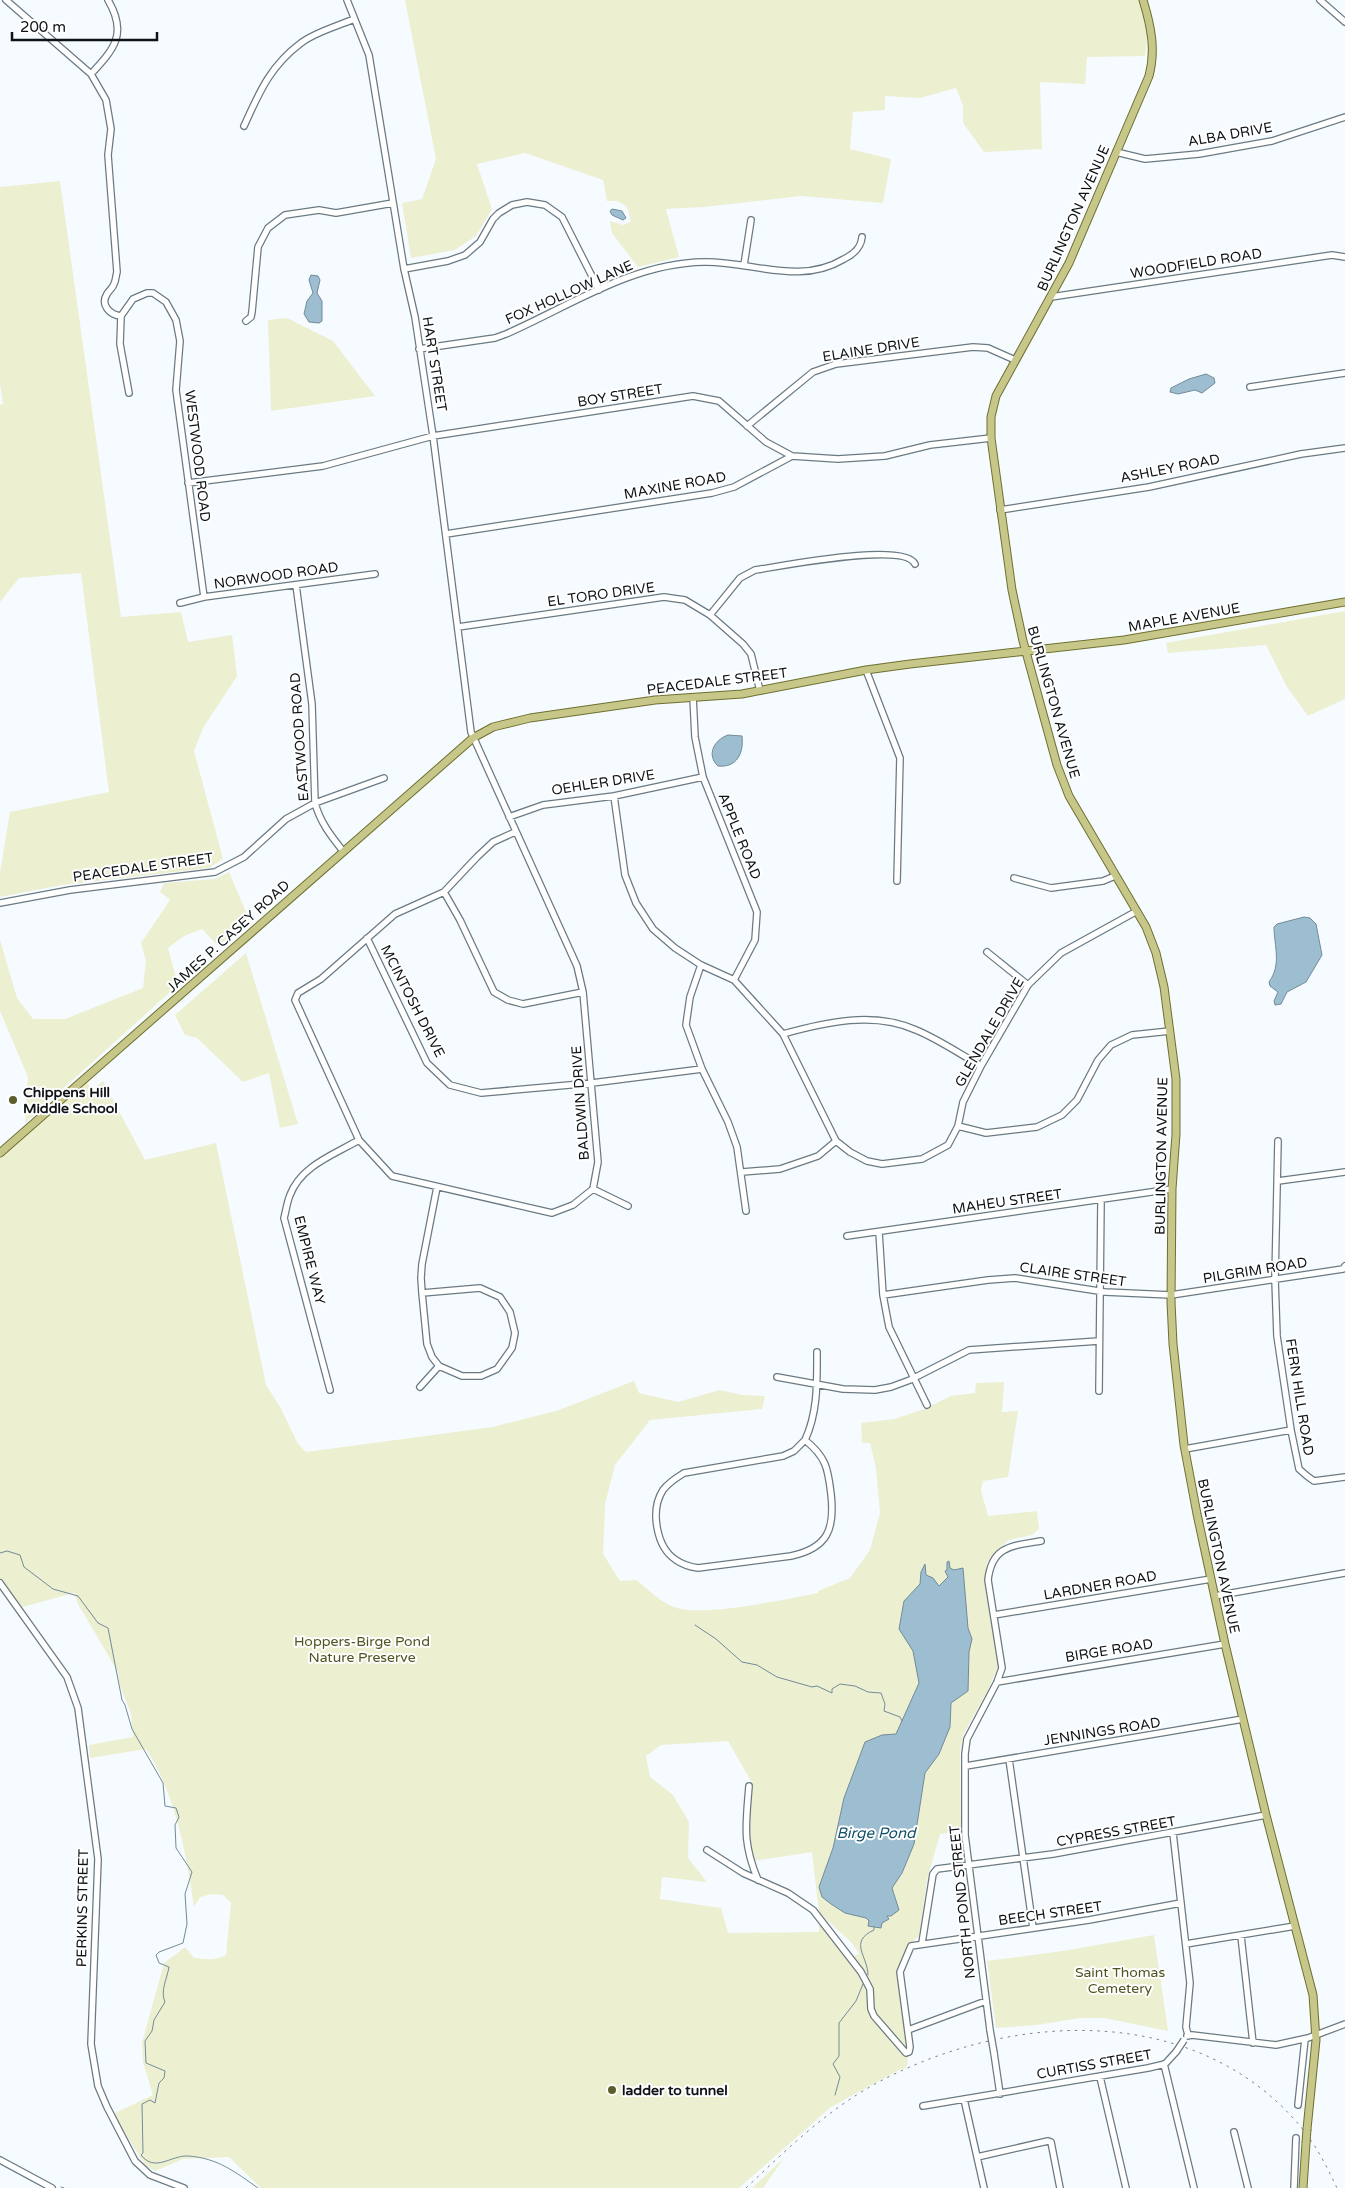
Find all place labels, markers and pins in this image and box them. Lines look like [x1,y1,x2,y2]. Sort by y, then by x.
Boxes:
place label: Chippens Hill Middle School [23,1084,118,1117]
marker: Chippens Hill Middle School [7,1094,19,1106]
place label: ladder to tunnel [622,2082,728,2099]
marker: ladder to tunnel [606,2084,618,2096]

